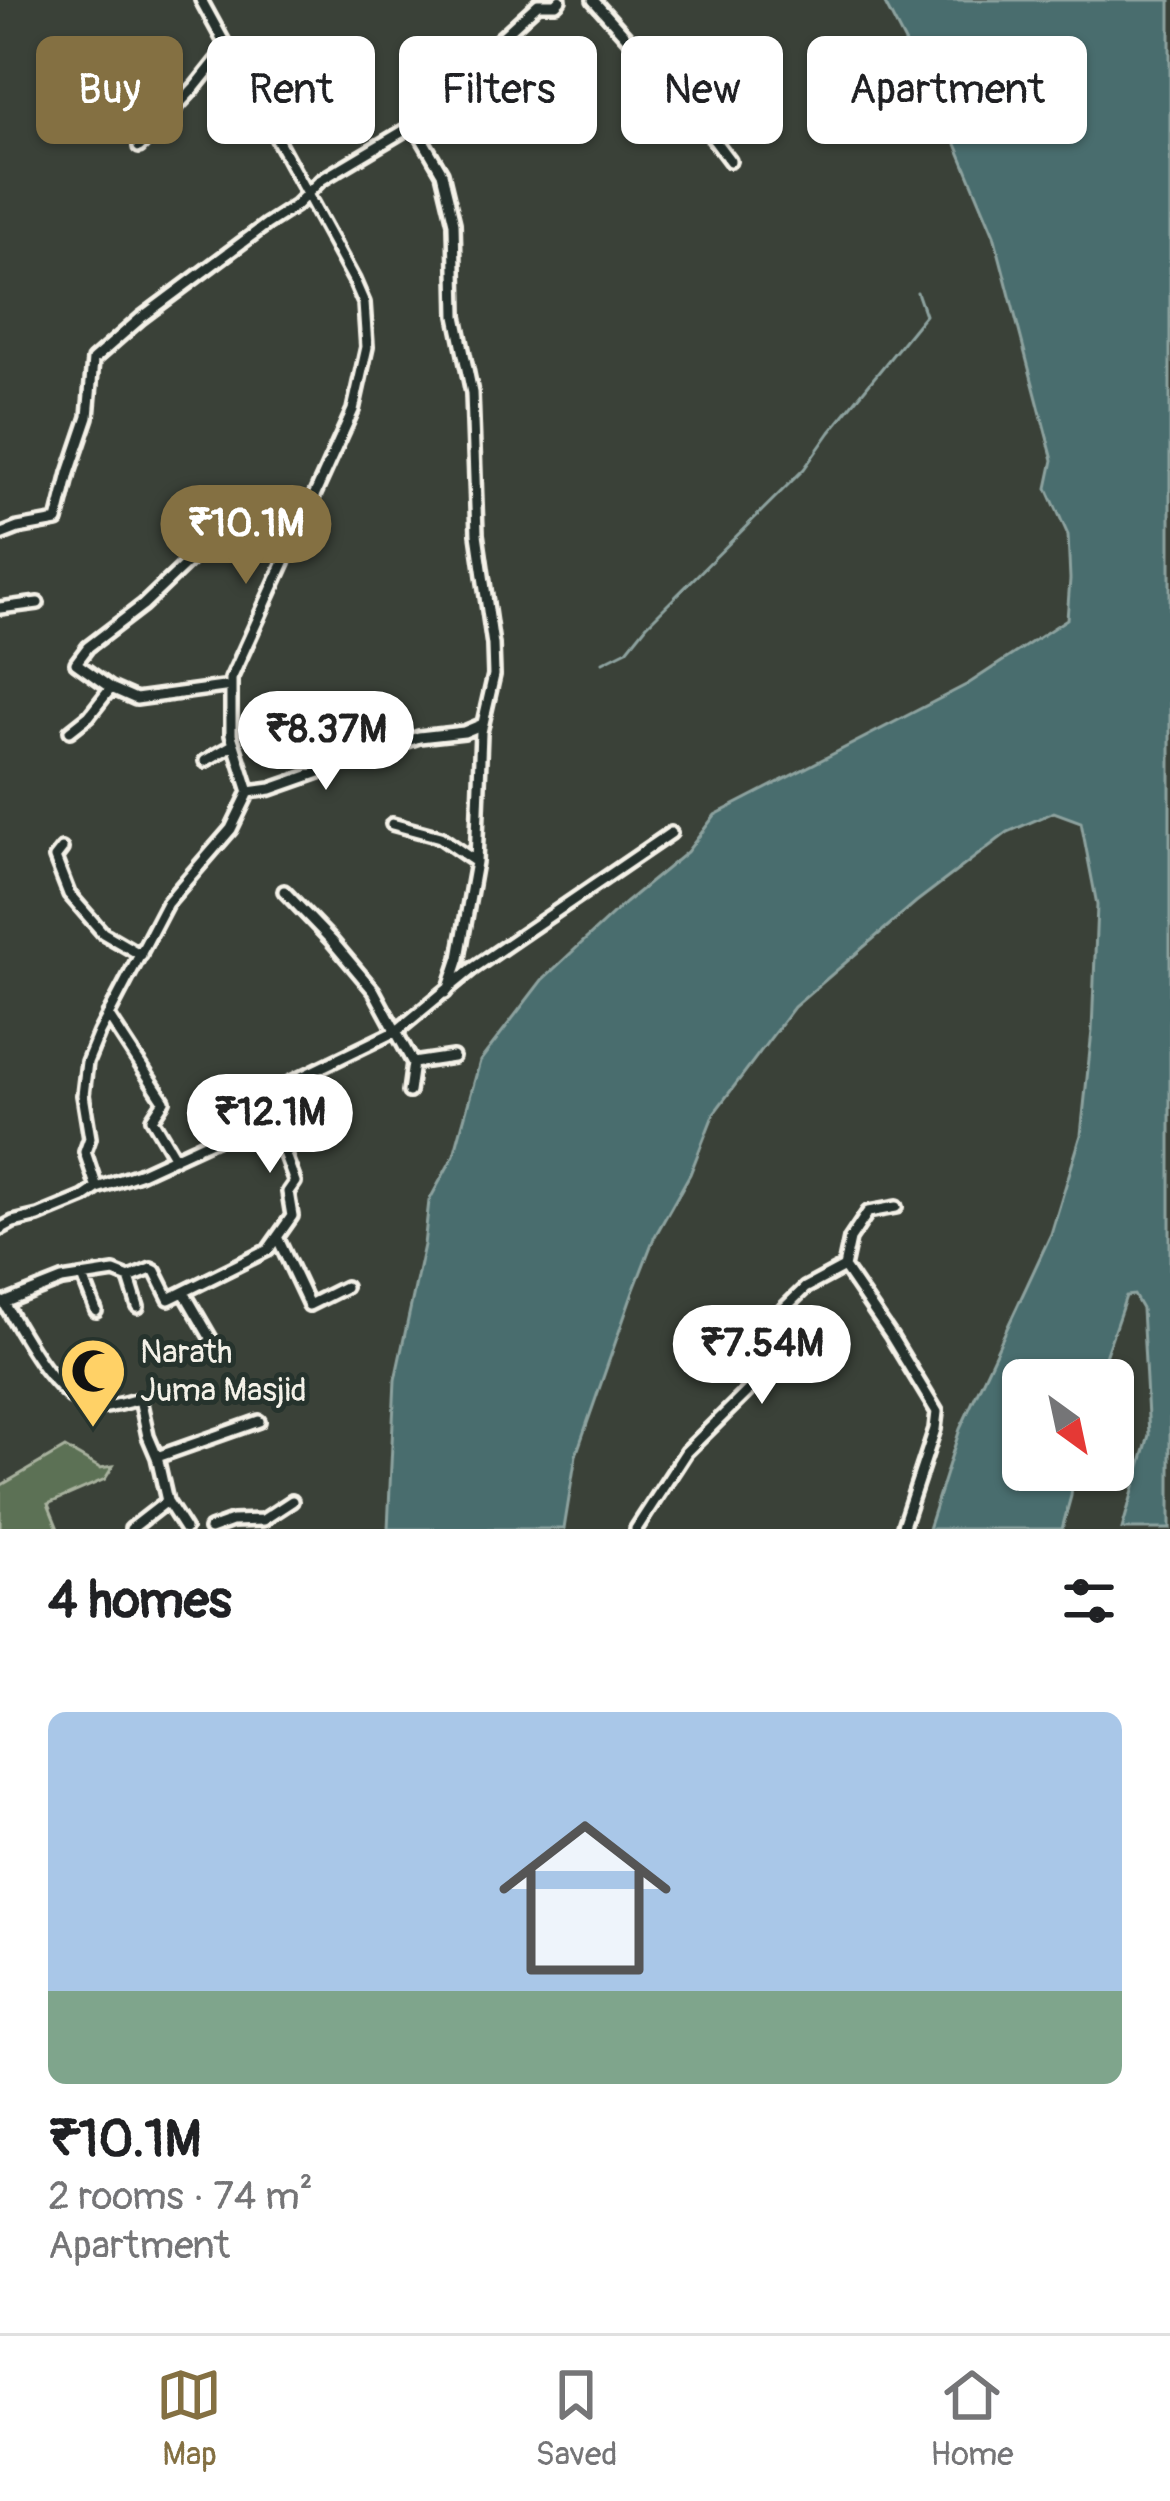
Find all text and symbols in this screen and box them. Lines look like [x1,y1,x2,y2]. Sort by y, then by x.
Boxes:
chip: Buy [36,36,183,144]
chip: Rent [207,36,375,144]
chip: Filters [399,36,597,144]
chip: New [621,36,783,144]
chip: Apartment [807,36,1087,144]
pin: ₹10.1M [148,485,344,587]
text: ₹10.1M [187,499,305,548]
pin: ₹8.37M [228,691,424,793]
text: ₹8.37M [265,705,387,754]
pin: ₹12.1M [172,1074,368,1176]
text: ₹12.1M [214,1088,326,1137]
pin: ₹7.54M [664,1305,860,1407]
text: ₹7.54M [700,1319,824,1368]
place label: Narath Juma Masjid [140,1332,307,1411]
mosque icon: Narath Juma Masjid [58,1336,128,1430]
north arrow [1002,1359,1134,1491]
map controls [1002,1359,1134,1491]
icon: filters [1056,1568,1122,1634]
text: 4 homes [48,1569,232,1633]
icon: home [477,1790,693,2006]
text: ₹10.1M [48,2108,201,2172]
text: 2 rooms · 74 m² [48,2172,313,2221]
text: Apartment [48,2221,230,2270]
tab: Map [156,2362,222,2475]
tab: Saved [535,2362,617,2475]
tab: Home [930,2362,1014,2475]

